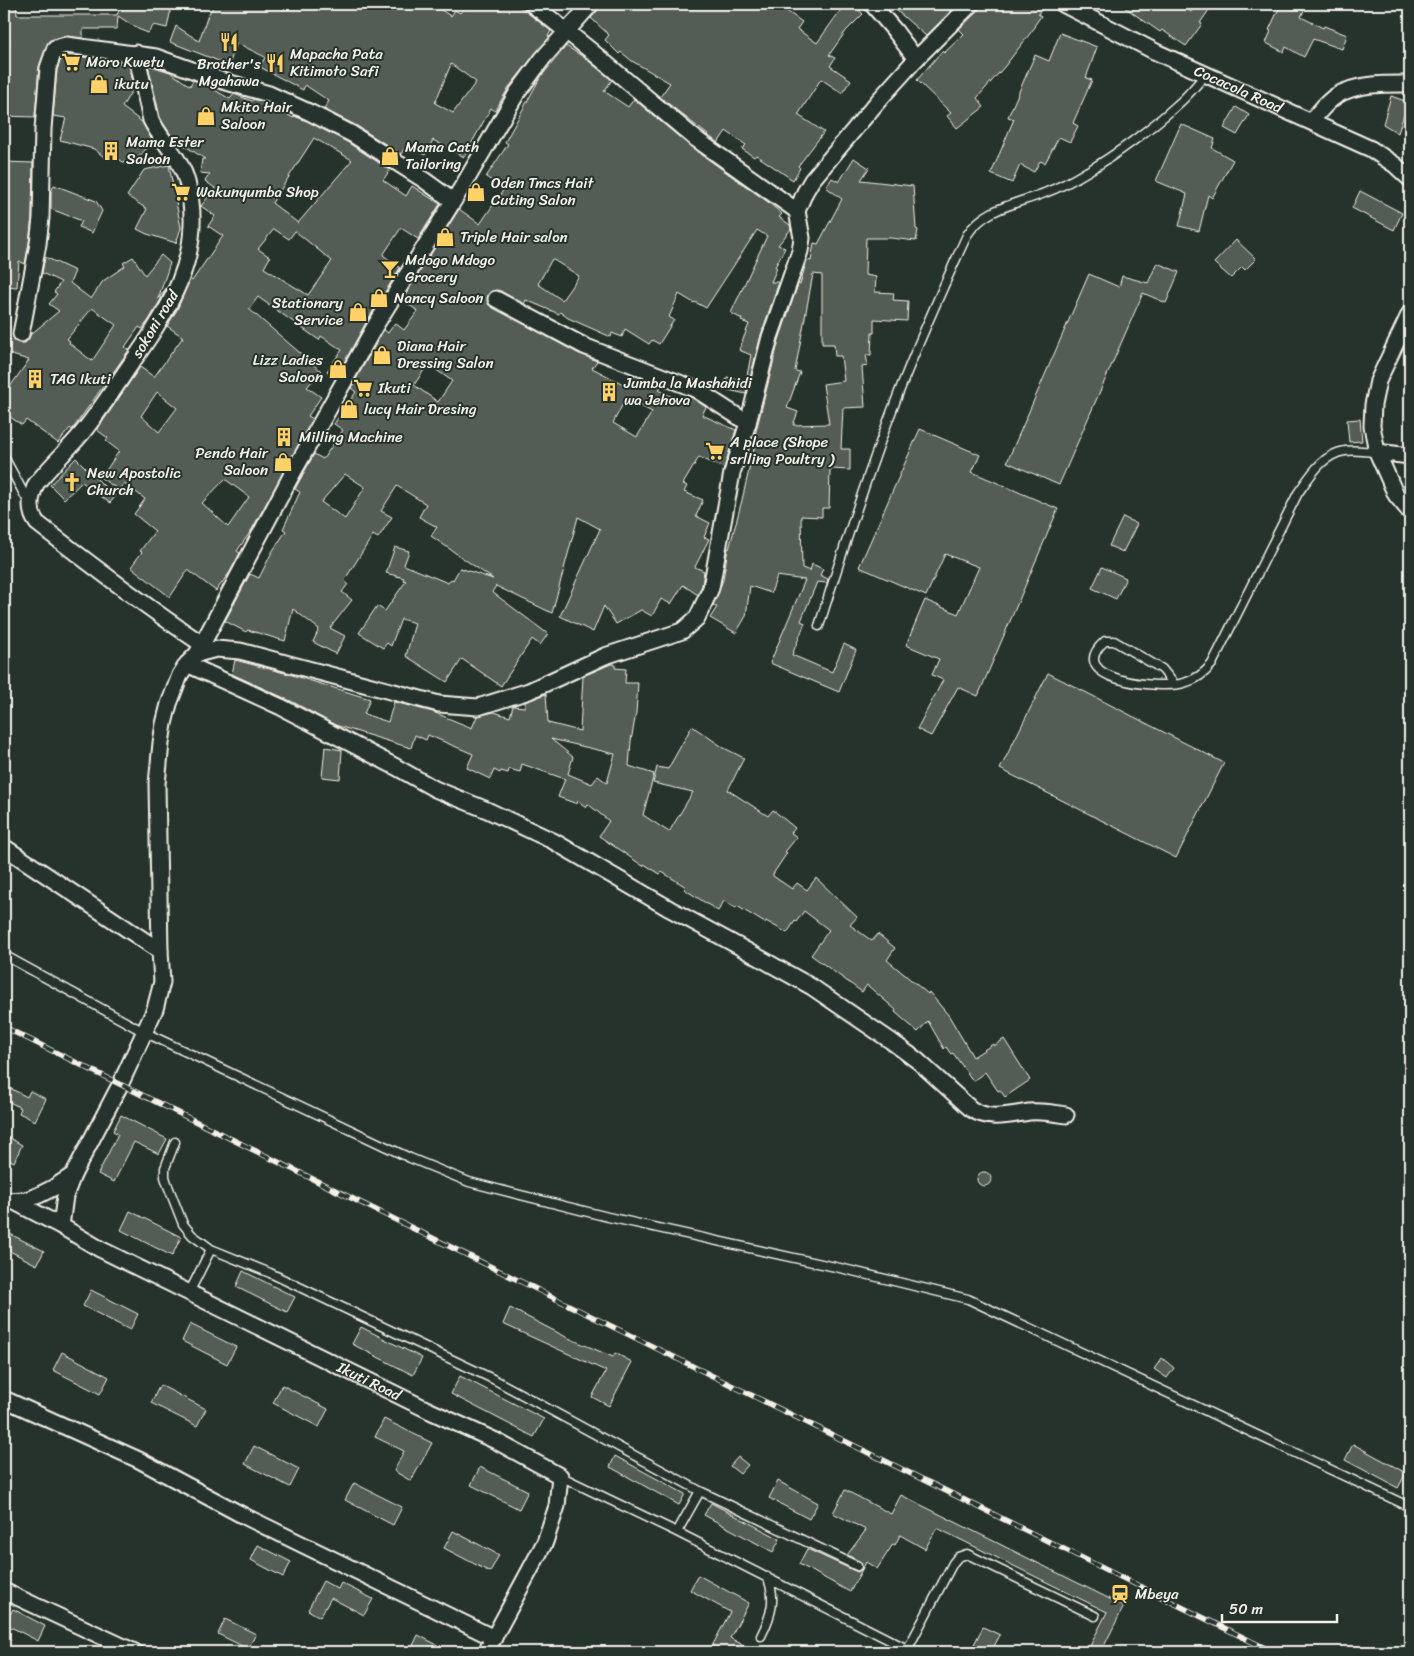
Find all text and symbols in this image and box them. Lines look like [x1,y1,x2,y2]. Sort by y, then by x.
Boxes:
restaurant icon: Brother's Mgahawa [218,31,240,53]
place label: Mapacha Pata Kitimoto Safi [290,41,383,84]
place label: Moro Kwetu [86,49,164,75]
supermarket icon: Moro Kwetu [60,51,82,73]
place label: Brother's Mgahawa [197,51,261,94]
restaurant icon: Mapacha Pata Kitimoto Safi [264,52,286,74]
street label: Cocacola Road [1190,58,1288,121]
place label: ikutu [114,71,149,97]
shop icon: ikutu [88,73,110,95]
place label: Mkito Hair Saloon [221,94,293,137]
shop icon: Mkito Hair Saloon [195,105,217,127]
place label: Mama Ester Saloon [126,129,204,172]
place label: Mama Cath Tailoring [405,134,479,177]
building icon: Mama Ester Saloon [100,140,122,162]
shop icon: Mama Cath Tailoring [379,145,401,167]
place label: Oden Tmcs Hait Cuting Salon [491,170,594,213]
place label: Wakunyumba Shop [196,179,319,205]
supermarket icon: Wakunyumba Shop [170,181,192,203]
shop icon: Oden Tmcs Hait Cuting Salon [465,181,487,203]
place label: Triple Hair salon [460,224,568,250]
shop icon: Triple Hair salon [434,226,456,248]
place label: Mdogo Mdogo Grocery [405,247,496,290]
bar icon: Mdogo Mdogo Grocery [379,258,401,280]
street label: sokoni road [124,284,186,364]
place label: Nancy Saloon [394,285,483,311]
shop icon: Nancy Saloon [368,287,390,309]
place label: Stationary Service [272,290,343,333]
shop icon: Stationary Service [347,301,369,323]
place label: Diana Hair Dressing Salon [397,333,494,376]
shop icon: Diana Hair Dressing Salon [371,344,393,366]
place label: Lizz Ladies Saloon [253,347,323,390]
shop icon: Lizz Ladies Saloon [327,358,349,380]
place label: TAG Ikuti [50,366,112,392]
building icon: TAG Ikuti [24,368,46,390]
place label: Jumba la Mashahidi wa Jehova [623,370,753,413]
place label: Ikuti [377,375,412,401]
supermarket icon: Ikuti [352,377,374,399]
building icon: Jumba la Mashahidi wa Jehova [598,381,620,403]
place label: lucy Hair Dresing [364,396,477,422]
shop icon: lucy Hair Dresing [338,398,360,420]
place label: Milling Machine [299,424,403,450]
building icon: Milling Machine [273,426,295,448]
place label: A place (Shope srlling Poultry ) [729,429,835,472]
place label: Pendo Hair Saloon [195,440,269,483]
supermarket icon: A place (Shope srlling Poultry ) [704,440,726,462]
shop icon: Pendo Hair Saloon [272,451,294,473]
place label: New Apostolic Church [87,460,181,503]
church icon: New Apostolic Church [61,471,83,493]
street label: Ikuti Road [332,1354,406,1408]
place label: Mbeya [1135,1581,1179,1607]
station icon: Mbeya [1109,1583,1131,1605]
scale bar [1222,1591,1336,1623]
text: 50 m [1229,1596,1264,1622]

